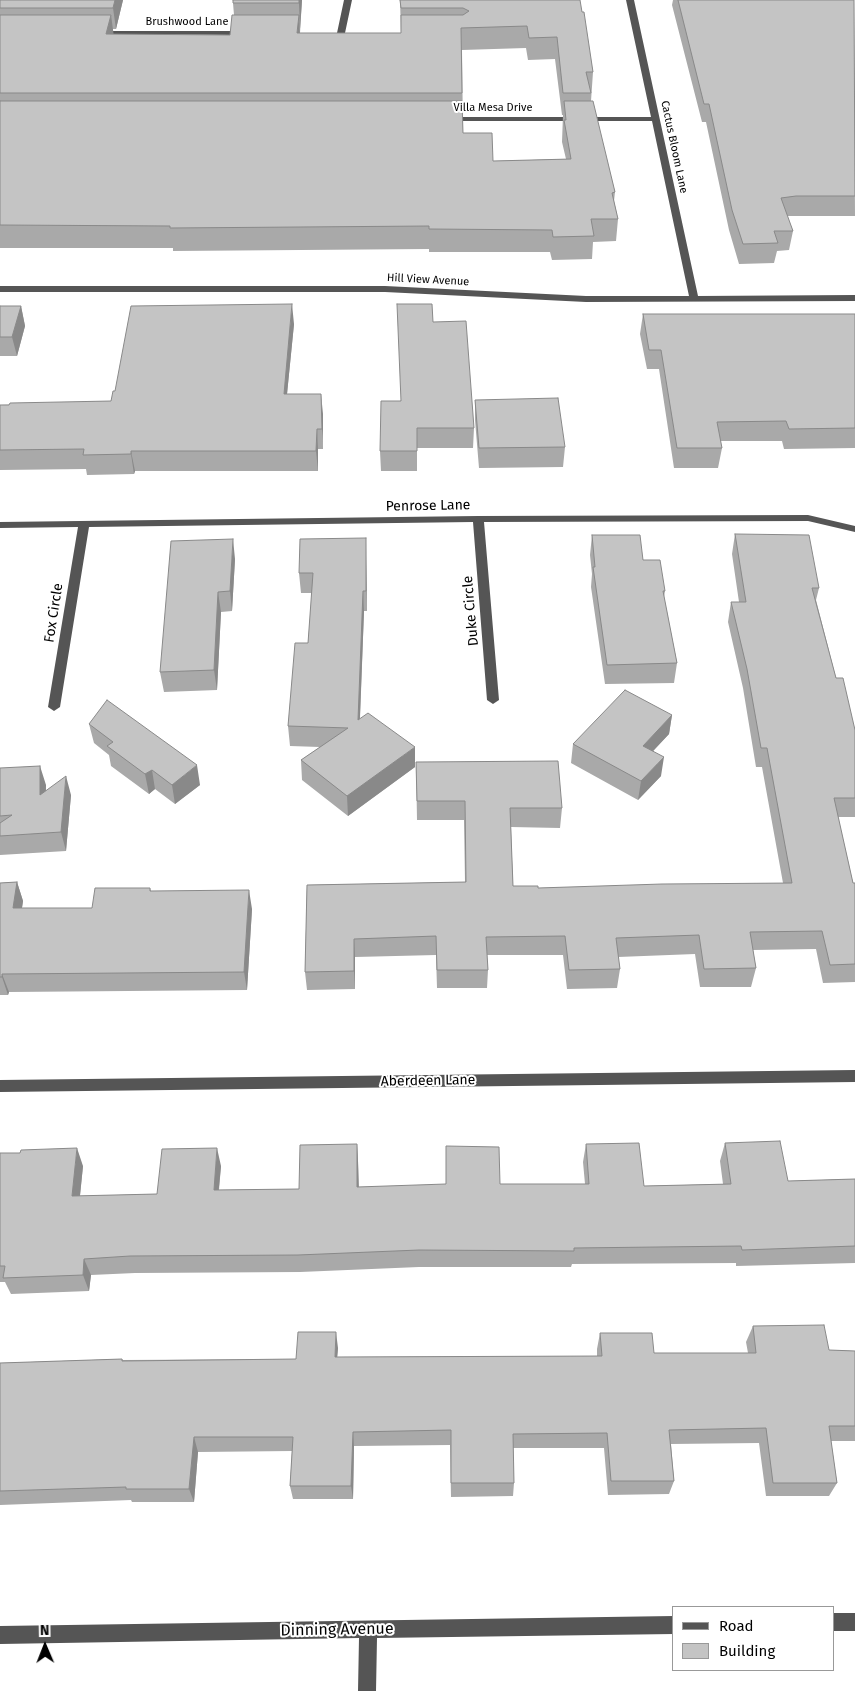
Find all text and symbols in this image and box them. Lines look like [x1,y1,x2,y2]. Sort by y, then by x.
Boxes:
street label: Brushwood Lane [146,15,228,29]
street label: Cactus Bloom Lane [658,99,690,195]
street label: Villa Mesa Drive [454,101,532,115]
street label: Hill View Avenue [386,271,470,289]
street label: Penrose Lane [385,497,471,515]
street label: Duke Circle [460,575,482,647]
street label: Fox Circle [41,582,67,644]
street label: Aberdeen Lane [380,1072,476,1090]
legend [672,1606,835,1671]
text: Road [719,1617,754,1635]
street label: Dinning Avenue [280,1619,394,1641]
north arrow [20,1621,70,1671]
text: N [40,1622,50,1639]
text: Building [719,1642,775,1660]

